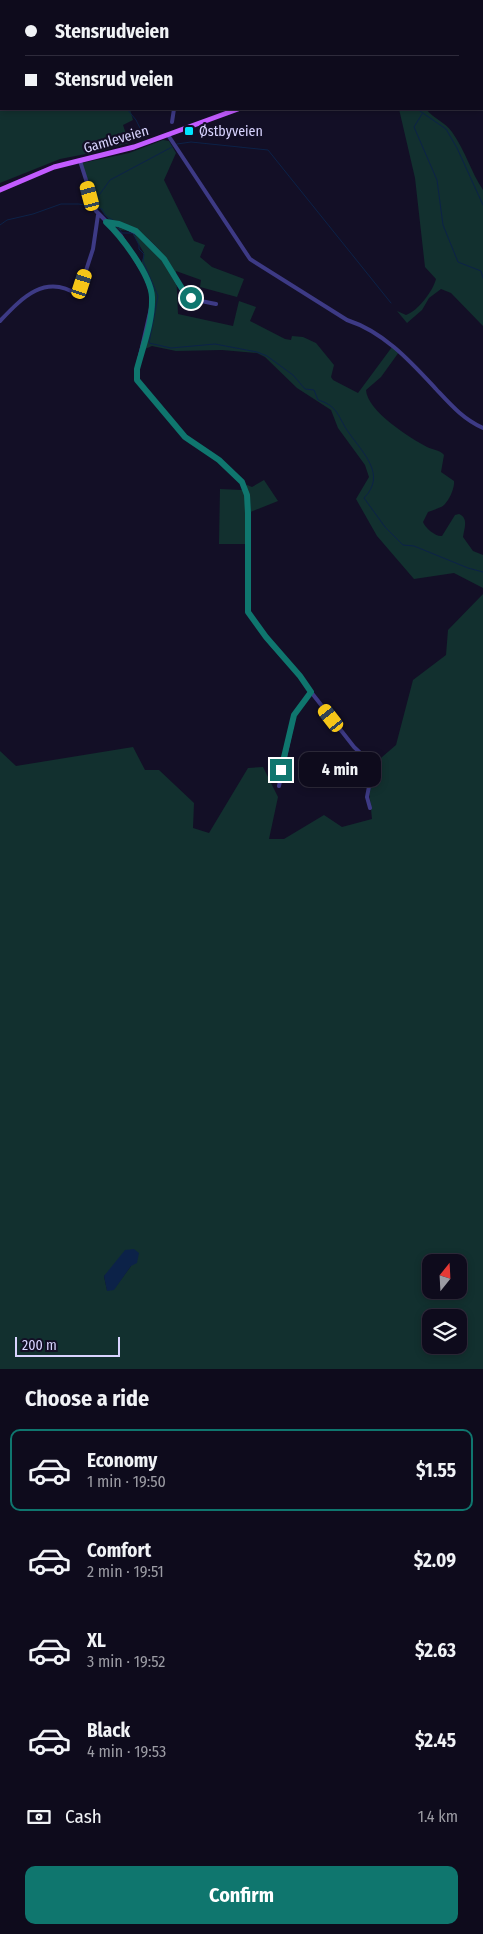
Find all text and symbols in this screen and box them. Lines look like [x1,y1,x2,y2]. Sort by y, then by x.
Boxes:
text: Stensrudveien [55,20,169,43]
text: Stensrud veien [55,68,173,91]
street label: Gamleveien [82,122,151,157]
place label: Østbyveien [199,123,263,140]
marker: Østbyveien [183,125,195,137]
car [78,180,101,212]
car [70,267,93,301]
route start [180,287,202,309]
car [315,702,346,734]
callout: 4 min [298,752,381,788]
route end [270,759,292,781]
text: 4 min [322,760,358,779]
north arrow [422,1254,468,1299]
map controls [422,1254,467,1354]
button: layers [422,1309,467,1354]
scale bar [15,1334,120,1357]
text: 200 m [22,1337,57,1354]
text: Choose a ride [25,1385,149,1412]
icon: car [27,1448,72,1493]
text: Economy [87,1449,157,1472]
text: $1.55 [416,1459,456,1482]
text: 1 min · 19:50 [87,1472,166,1491]
icon: car [27,1538,72,1583]
text: Comfort [87,1539,151,1562]
text: $2.09 [414,1549,456,1572]
text: 2 min · 19:51 [87,1562,164,1581]
icon: car [27,1628,72,1673]
text: XL [87,1629,106,1652]
text: $2.63 [415,1639,456,1662]
text: 3 min · 19:52 [87,1652,165,1671]
icon: car [27,1718,72,1763]
text: Black [87,1719,130,1742]
text: $2.45 [415,1729,456,1752]
text: 4 min · 19:53 [87,1742,166,1761]
icon: cash [25,1803,53,1831]
text: Cash [65,1805,102,1828]
text: 1.4 km [418,1807,458,1826]
button: Confirm [25,1866,458,1924]

